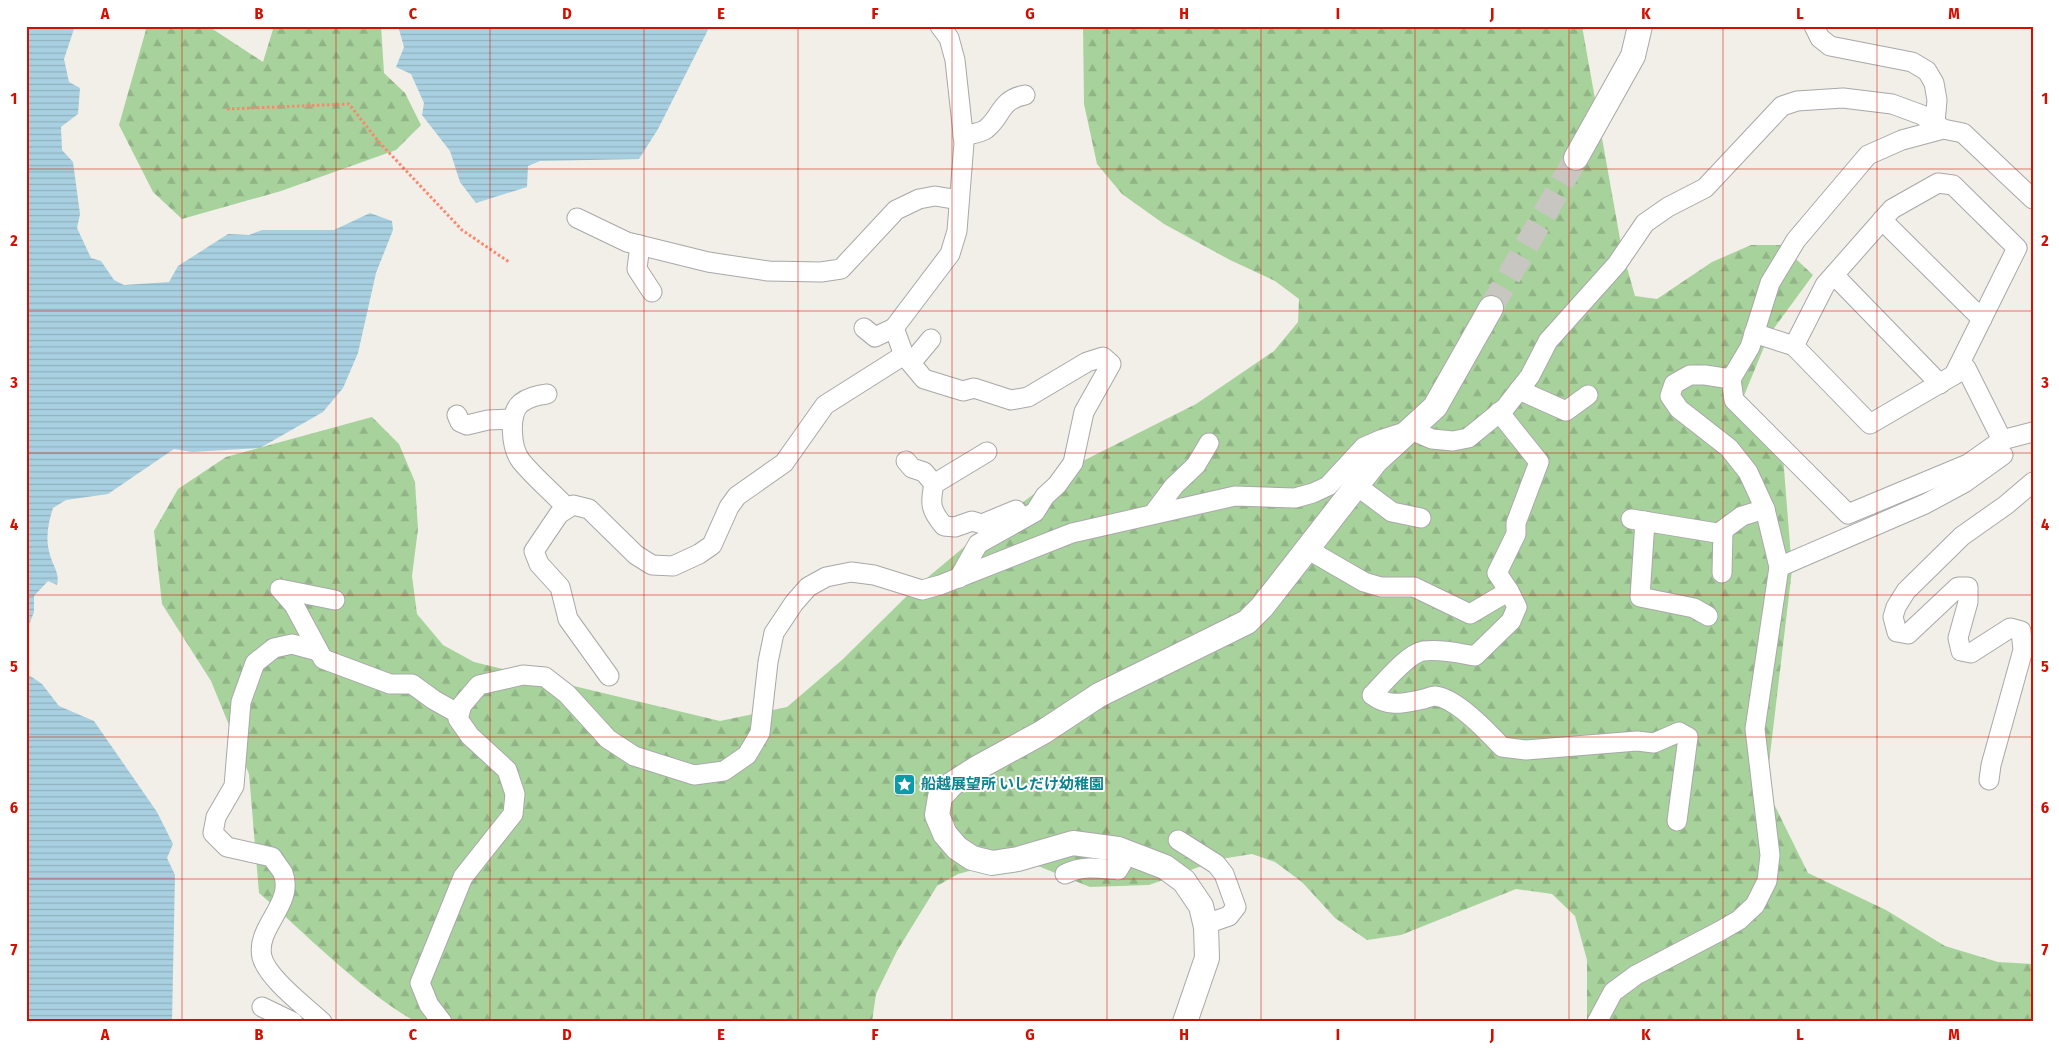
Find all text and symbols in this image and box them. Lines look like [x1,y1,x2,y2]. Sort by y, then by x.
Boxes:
text: A [100,4,110,23]
text: B [255,4,264,23]
text: C [409,4,418,23]
text: D [562,4,572,23]
text: E [717,4,725,23]
text: F [871,4,879,23]
text: G [1025,4,1035,23]
text: H [1179,4,1189,23]
text: I [1336,4,1340,23]
text: J [1489,4,1494,23]
text: K [1641,4,1651,23]
text: L [1796,4,1804,23]
text: M [1948,4,1960,23]
text: 1 [11,89,17,108]
text: 1 [2042,89,2048,108]
text: 2 [9,231,18,250]
text: 2 [2040,231,2049,250]
text: 3 [9,373,18,392]
text: 3 [2040,373,2049,392]
text: 4 [10,515,18,534]
text: 4 [2041,515,2049,534]
text: 5 [10,657,18,676]
text: 5 [2041,657,2049,676]
place icon: 船越展望所 いしだけ幼稚園 [893,772,917,796]
place label: 船越展望所 いしだけ幼稚園 [921,775,1104,793]
text: 6 [10,798,18,817]
text: 6 [2041,798,2049,817]
text: 7 [11,940,18,959]
text: 7 [2042,940,2049,959]
text: A [100,1025,110,1044]
text: B [255,1025,264,1044]
text: C [409,1025,418,1044]
text: D [562,1025,572,1044]
text: E [717,1025,725,1044]
text: F [871,1025,879,1044]
text: G [1025,1025,1035,1044]
text: H [1179,1025,1189,1044]
text: I [1336,1025,1340,1044]
text: J [1489,1025,1494,1044]
text: K [1641,1025,1651,1044]
text: L [1796,1025,1804,1044]
text: M [1948,1025,1960,1044]

